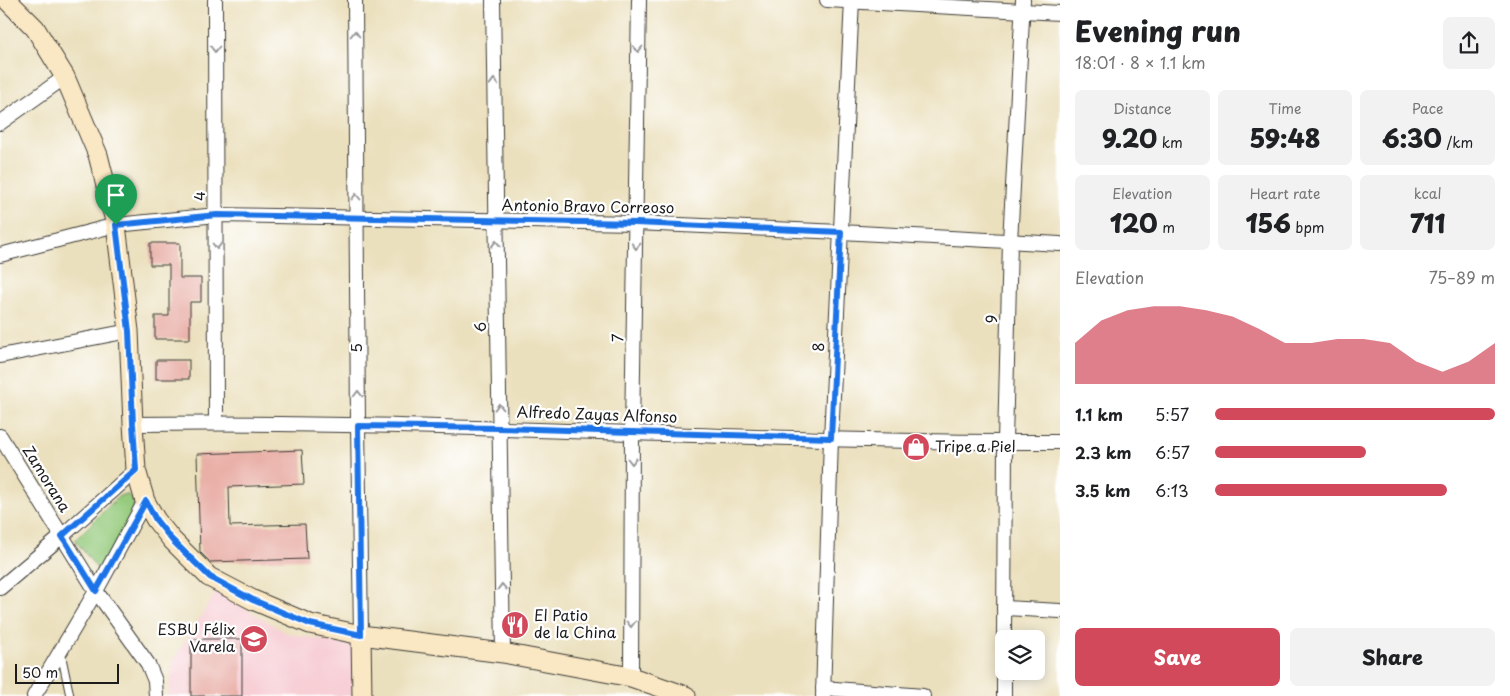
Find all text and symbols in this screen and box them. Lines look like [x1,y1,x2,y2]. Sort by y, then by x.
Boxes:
text: Evening run [1075,9,1241,52]
button: share [1443,17,1495,69]
one-way arrow [350,30,360,38]
one-way arrow [210,45,220,53]
one-way arrow [633,45,644,53]
text: 18:01 · 8 × 1.1 km [1075,50,1206,74]
one-way arrow [489,77,499,85]
text: Distance [1113,98,1172,119]
text: Time [1268,98,1302,119]
text: Pace [1412,98,1443,119]
text: 9.20 [1102,119,1157,157]
text: 59:48 [1250,119,1320,157]
text: 6:30 [1382,119,1442,157]
text: km [1157,132,1183,153]
text: /km [1442,132,1473,153]
pin [95,174,137,225]
icon: arrive [102,181,130,209]
text: Elevation [1112,183,1173,204]
text: Heart rate [1250,183,1320,204]
text: kcal [1414,183,1442,204]
street label: 4 [187,191,210,201]
one-way arrow [351,192,361,200]
street label: Antonio Bravo Correoso [502,192,675,219]
text: 120 [1110,204,1158,242]
text: 156 [1245,204,1291,242]
text: 711 [1410,204,1445,242]
text: m [1158,217,1175,238]
text: bpm [1291,217,1325,238]
one-way arrow [491,240,501,248]
one-way arrow [212,242,222,250]
one-way arrow [631,242,641,250]
text: Elevation [1075,265,1144,289]
text: 75–89 m [1429,265,1495,289]
street label: 9 [979,314,1002,324]
street label: 6 [468,322,491,332]
street label: 7 [605,333,628,342]
street label: 8 [806,342,829,352]
street label: 5 [344,343,367,353]
one-way arrow [353,390,363,398]
street label: Alfredo Zayas Alfonso [516,399,678,428]
one-way arrow [494,402,504,410]
text: 1.1 km [1075,402,1123,426]
text: 5:57 [1155,402,1189,426]
shop icon: Tripe a Piel [901,432,931,462]
place label: Tripe a Piel [935,434,1016,457]
street label: Zamorana [18,440,77,517]
text: 2.3 km [1075,440,1131,464]
text: 6:57 [1155,440,1190,464]
one-way arrow [627,458,637,465]
text: 3.5 km [1075,478,1130,502]
text: 6:13 [1155,478,1189,502]
one-way arrow [497,582,507,590]
place label: El Patio de la China [534,603,617,643]
restaurant icon: El Patio de la China [500,610,530,640]
place label: ESBU Félix Varela [158,617,236,657]
one-way arrow [626,620,636,628]
school or university icon: ESBU Félix Varela [239,624,269,654]
button: Save [1075,628,1280,686]
button: Share [1290,628,1495,686]
map controls [995,630,1045,680]
button: layers [995,630,1045,680]
scale bar [15,661,119,684]
text: 50 m [22,662,58,683]

